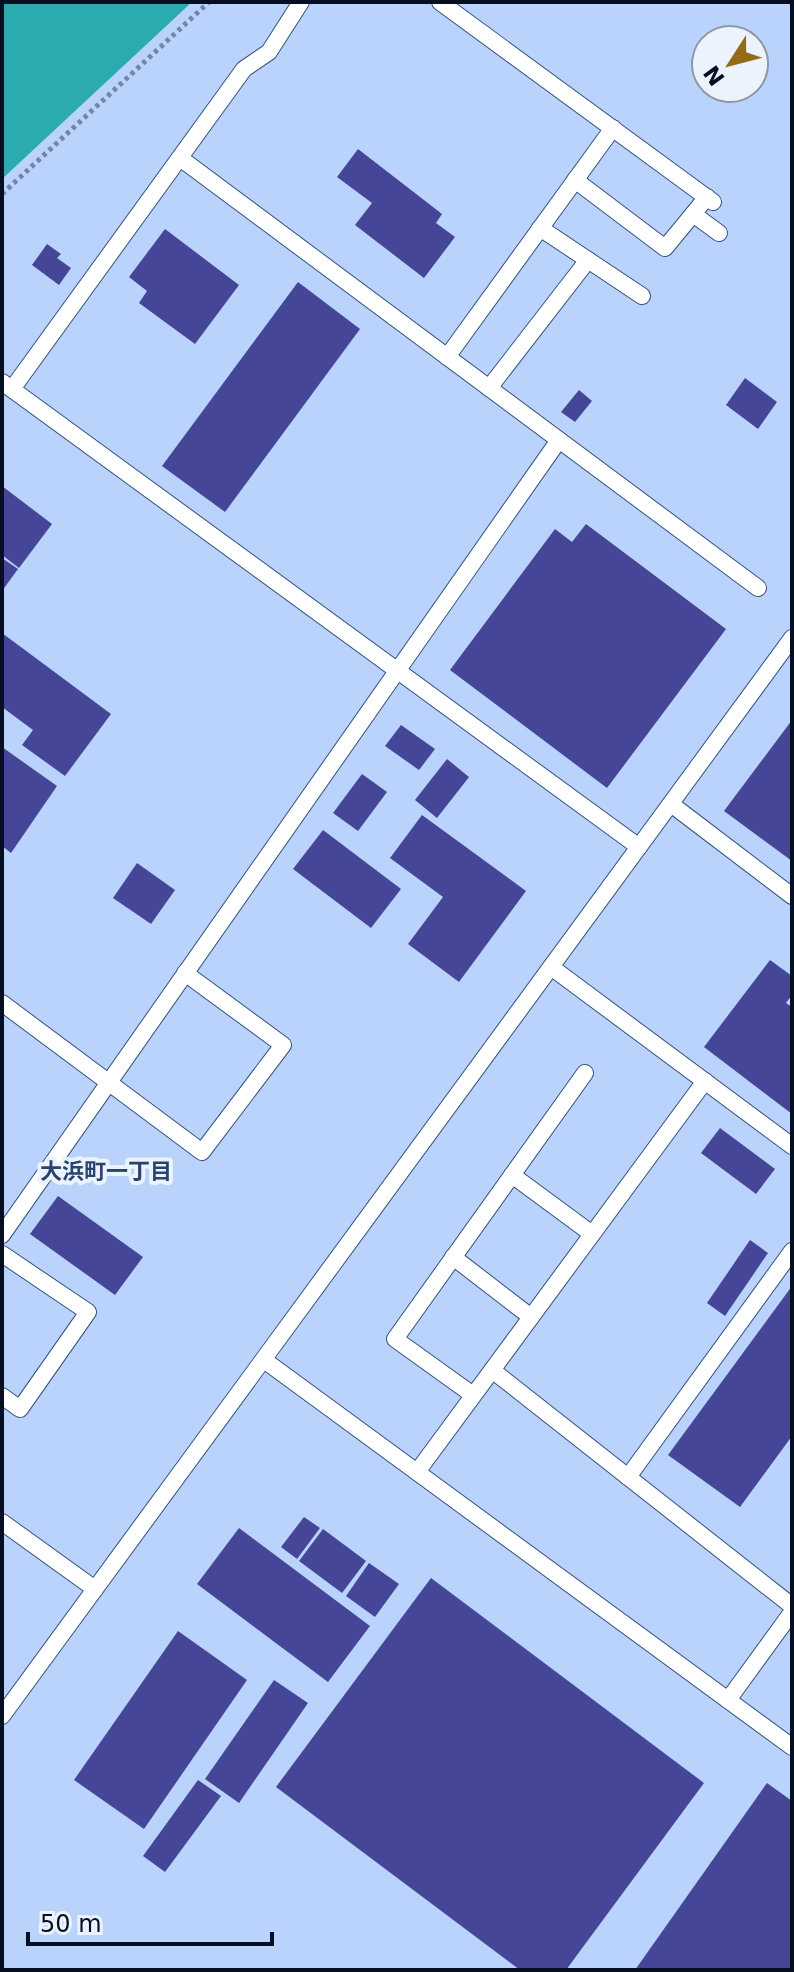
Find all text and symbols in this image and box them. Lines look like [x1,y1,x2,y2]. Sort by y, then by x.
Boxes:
north arrow [690,24,770,104]
text: N [699,61,730,90]
district label: 大浜町一丁目 [40,1159,172,1184]
scale bar [28,1896,272,1946]
text: 50 m [40,1910,102,1938]

